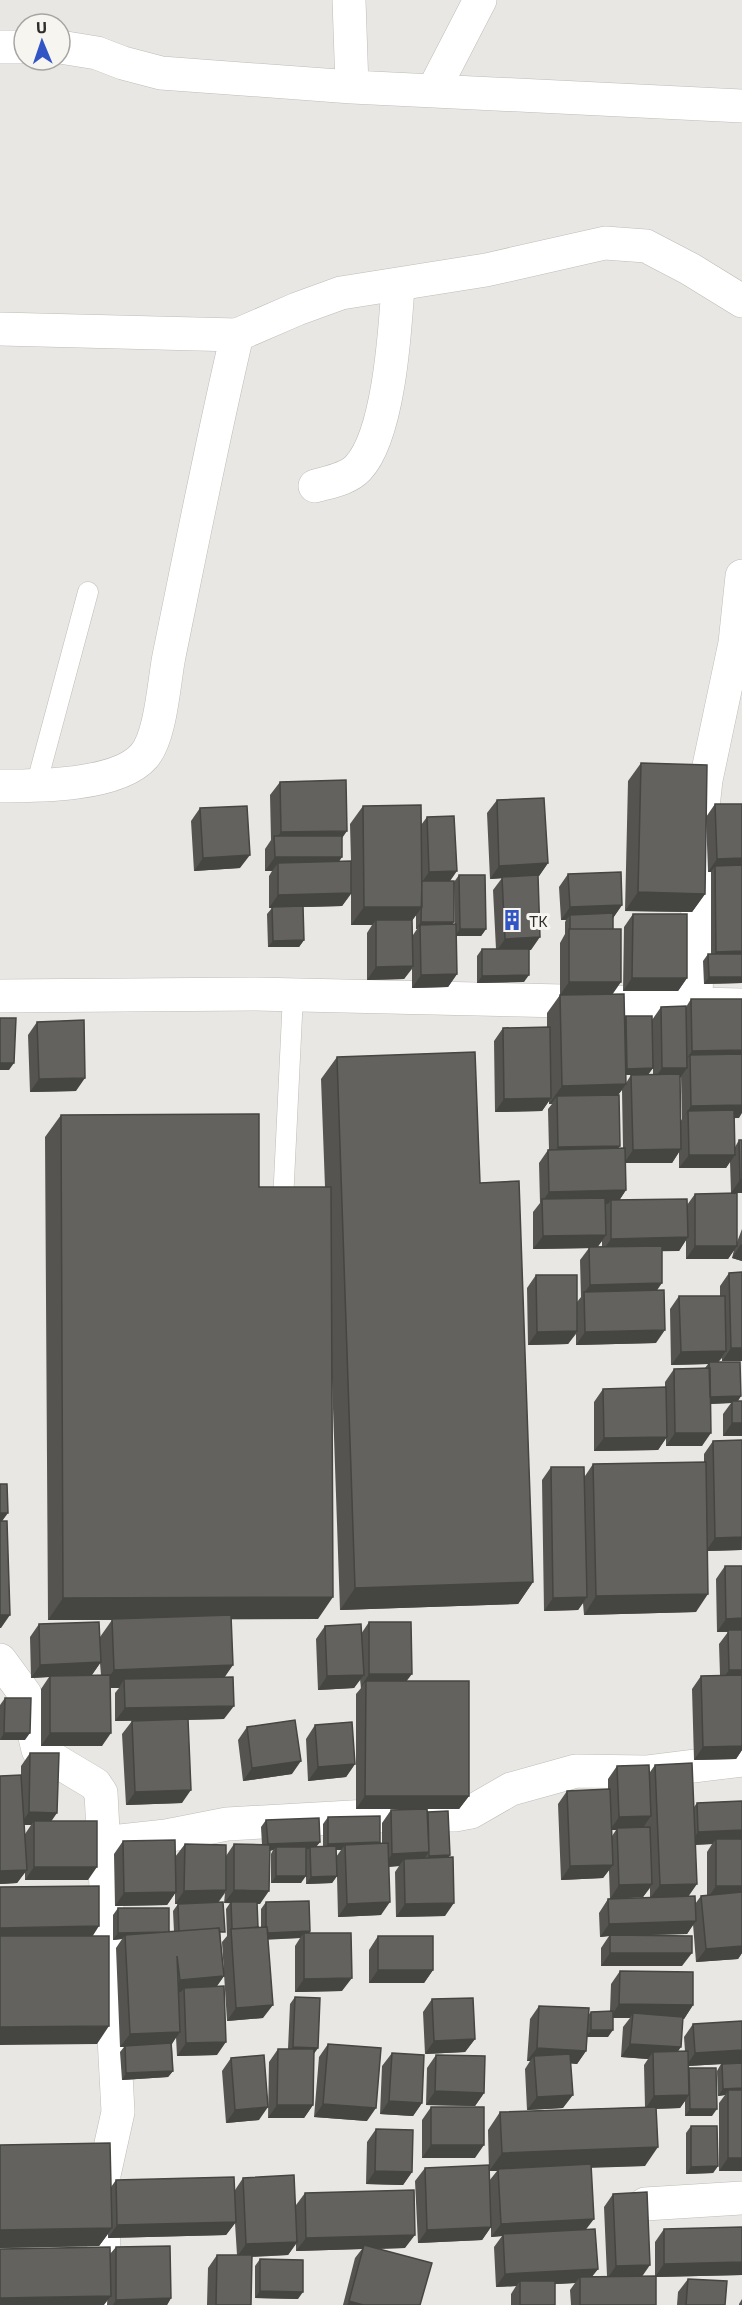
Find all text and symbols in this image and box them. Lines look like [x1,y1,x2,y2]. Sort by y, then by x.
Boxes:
north arrow [12,12,72,72]
text: U [36,17,47,36]
building icon: TK [500,908,524,932]
place label: TK [529,911,548,930]

